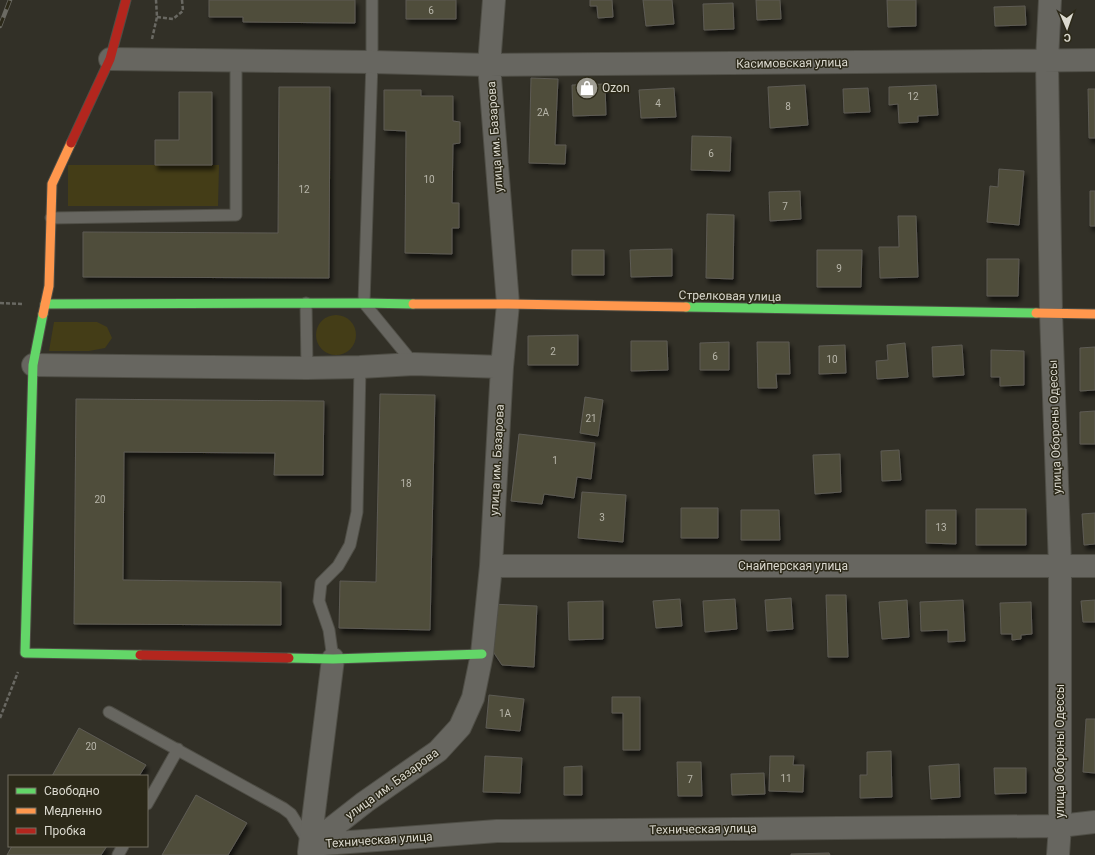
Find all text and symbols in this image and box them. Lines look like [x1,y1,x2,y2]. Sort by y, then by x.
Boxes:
house number: 6 [428,5,434,16]
north arrow [1047,8,1087,48]
text: С [1064,31,1071,44]
street label: Касимовская улица [736,55,848,71]
shop icon: Ozon [574,75,600,101]
street label: улица им. Базарова [484,81,506,193]
place label: Ozon [602,81,630,95]
house number: 12 [907,91,919,102]
house number: 4 [655,98,661,109]
house number: 8 [785,101,791,112]
house number: 2А [537,107,550,118]
house number: 6 [708,148,714,159]
house number: 10 [423,174,435,185]
house number: 12 [298,184,310,195]
house number: 7 [782,201,788,212]
house number: 9 [836,263,842,274]
street label: Стрелковая улица [679,288,781,304]
house number: 2 [550,346,556,357]
house number: 6 [712,351,718,362]
house number: 10 [826,354,838,365]
street label: улица Обороны Одессы [1046,360,1064,494]
street label: улица им. Базарова [487,404,507,516]
house number: 21 [585,413,597,424]
house number: 1 [552,455,558,466]
house number: 18 [400,478,412,489]
house number: 20 [94,494,106,505]
house number: 3 [599,512,605,523]
house number: 13 [935,522,947,533]
street label: Снайперская улица [738,559,848,573]
street label: улица Обороны Одессы [1053,684,1067,818]
house number: 1А [499,708,512,719]
house number: 20 [85,741,97,752]
street label: улица им. Базарова [343,746,441,822]
house number: 11 [780,773,792,784]
house number: 7 [687,774,693,785]
legend [8,775,148,847]
text: Свободно [44,784,100,798]
text: Медленно [44,804,102,818]
street label: Техническая улица [649,821,757,837]
text: Пробка [44,824,86,838]
street label: Техническая улица [325,829,433,851]

